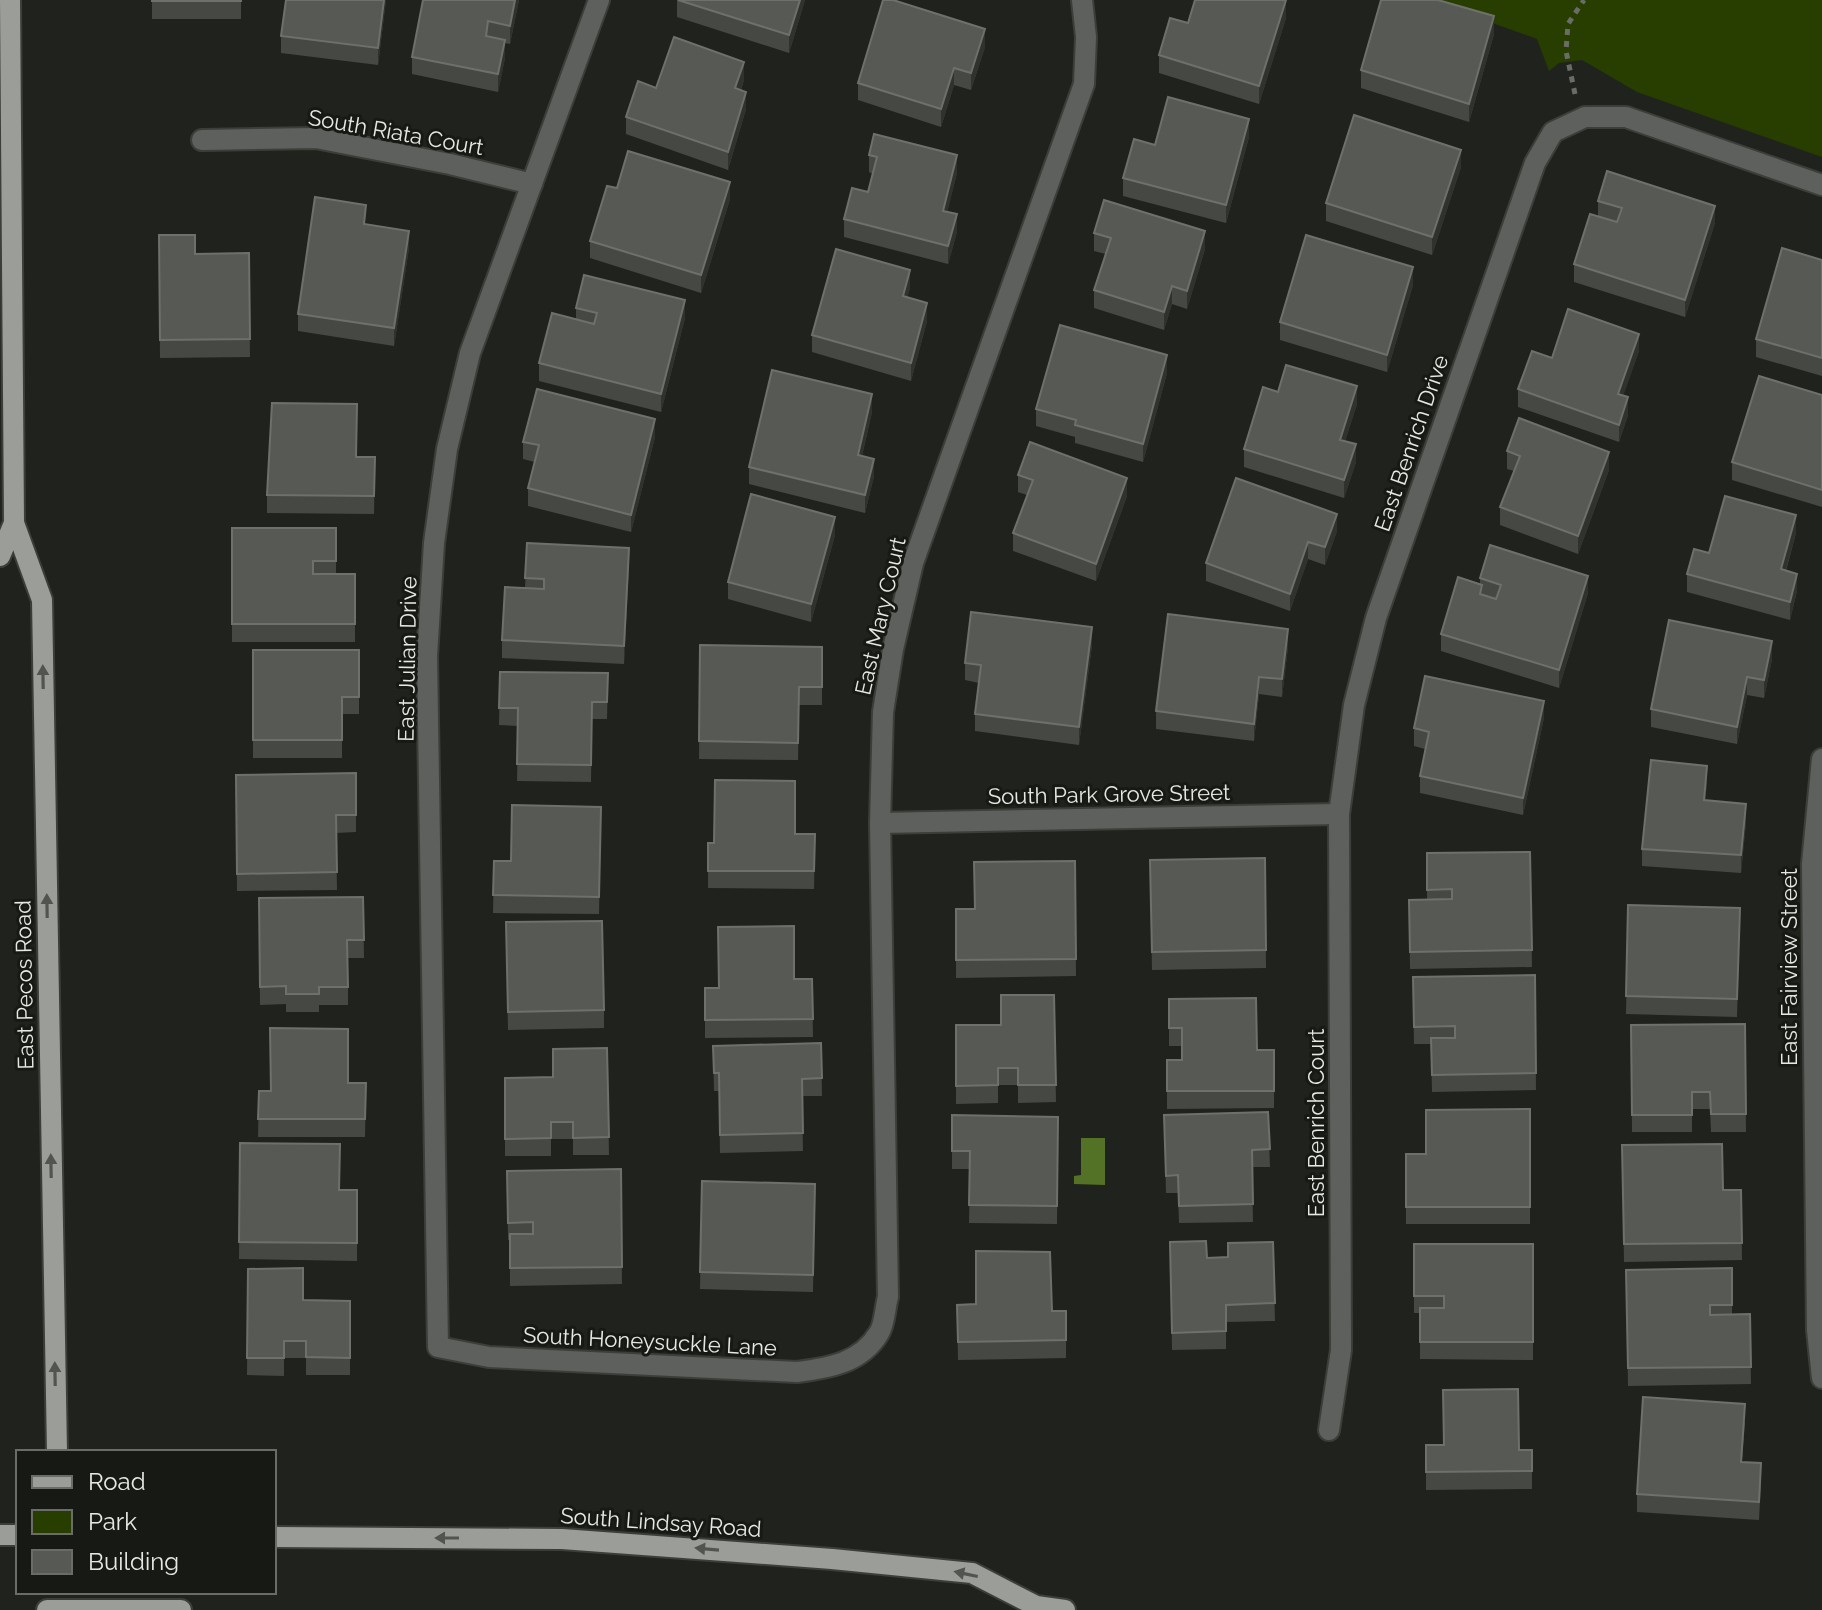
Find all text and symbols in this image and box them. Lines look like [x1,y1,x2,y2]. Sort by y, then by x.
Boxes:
street label: South Riata Court [306,104,486,160]
street label: East Benrich Drive [1369,351,1453,535]
street label: East Mary Court [849,534,911,697]
street label: East Julian Drive [393,576,421,742]
one-way arrow [37,664,49,689]
street label: South Park Grove Street [988,779,1231,809]
street label: East Fairview Street [1776,867,1802,1066]
one-way arrow [41,893,53,918]
street label: East Pecos Road [10,900,38,1070]
street label: East Benrich Court [1303,1028,1329,1217]
one-way arrow [45,1153,57,1178]
street label: South Honeysuckle Lane [522,1321,778,1361]
one-way arrow [49,1361,61,1386]
legend [16,1450,276,1594]
text: Road [88,1467,146,1496]
street label: South Lindsay Road [560,1502,762,1542]
text: Park [88,1507,137,1536]
one-way arrow [434,1532,459,1544]
one-way arrow [694,1542,719,1555]
text: Building [88,1547,179,1576]
one-way arrow [953,1567,978,1580]

